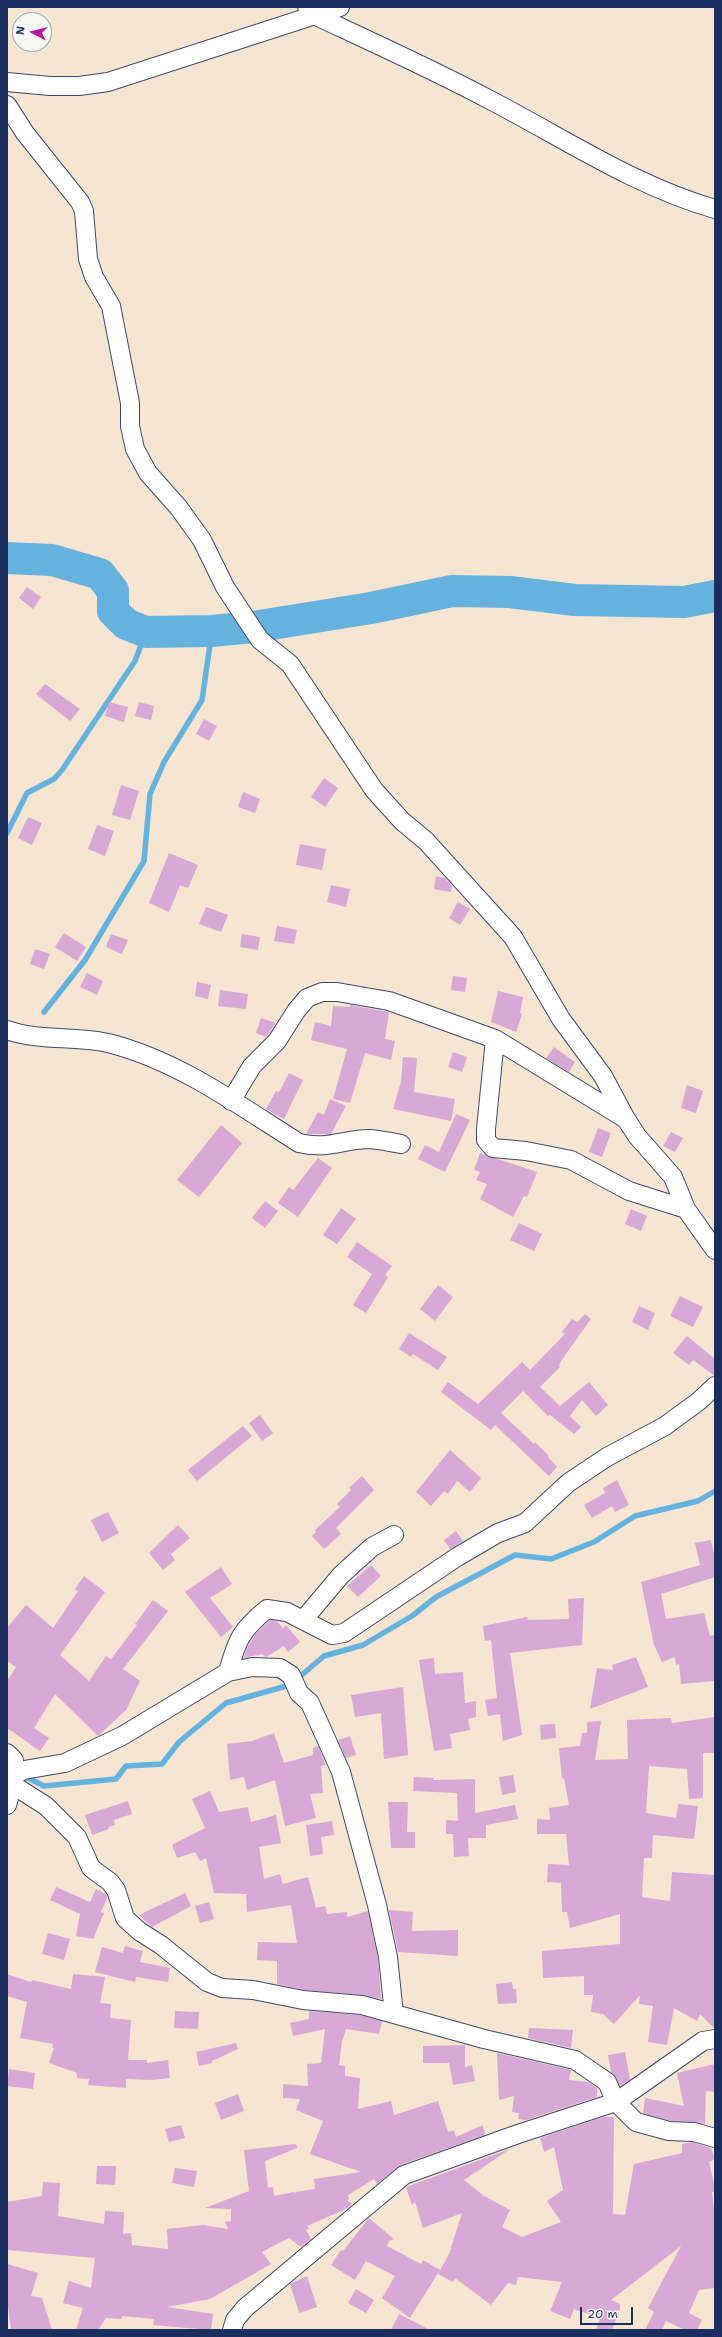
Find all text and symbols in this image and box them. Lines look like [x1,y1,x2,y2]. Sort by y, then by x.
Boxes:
north arrow [12,12,52,52]
text: N [13,25,29,36]
scale bar [582,2299,635,2325]
text: 20 m [587,2306,618,2322]

